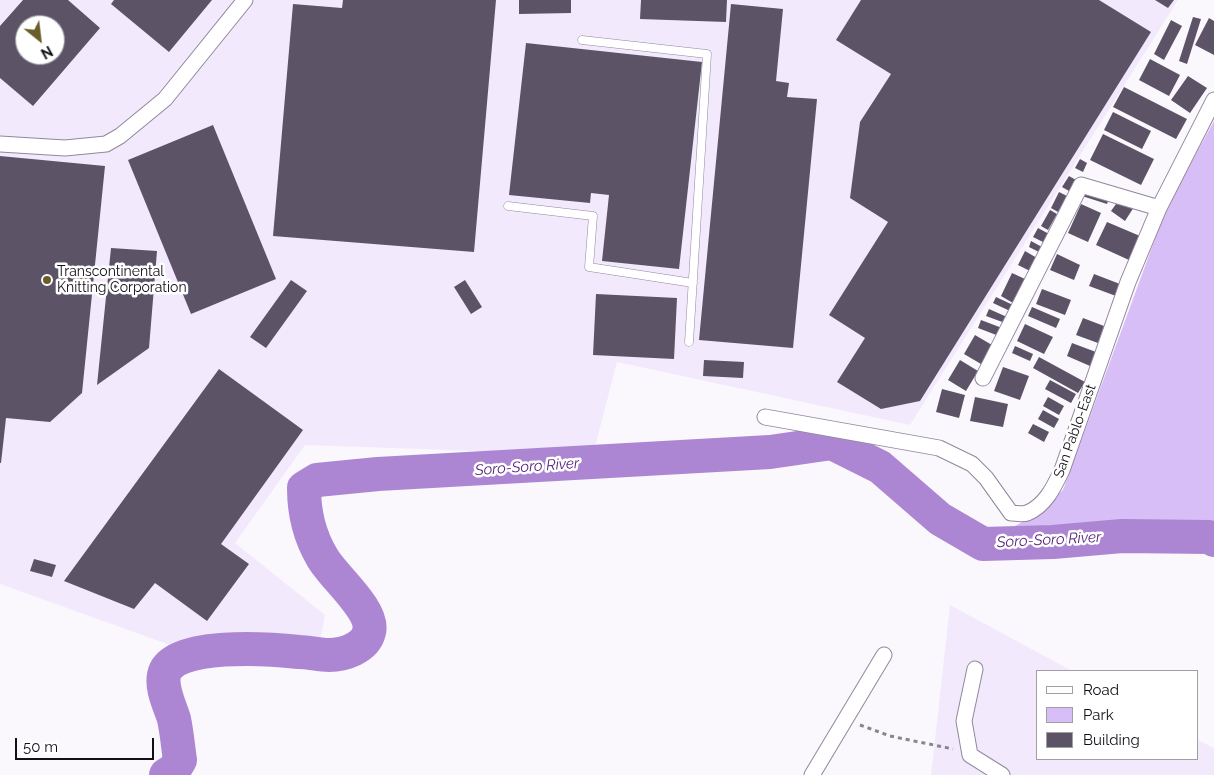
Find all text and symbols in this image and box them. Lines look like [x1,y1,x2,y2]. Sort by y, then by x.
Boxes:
north arrow [15,15,65,65]
text: N [38,43,55,62]
place label: Transcontinental Knitting Corporation [57,264,187,296]
marker: Transcontinental Knitting Corporation [41,274,53,286]
street label: San Pablo-East [1050,382,1100,480]
water label: Soro-Soro River [474,454,580,480]
water label: Soro-Soro River [996,528,1102,552]
legend [1036,670,1199,760]
text: Road [1083,681,1119,699]
text: Park [1083,706,1114,724]
scale bar [18,728,156,760]
text: Building [1083,731,1140,749]
text: 50 m [23,738,58,756]

